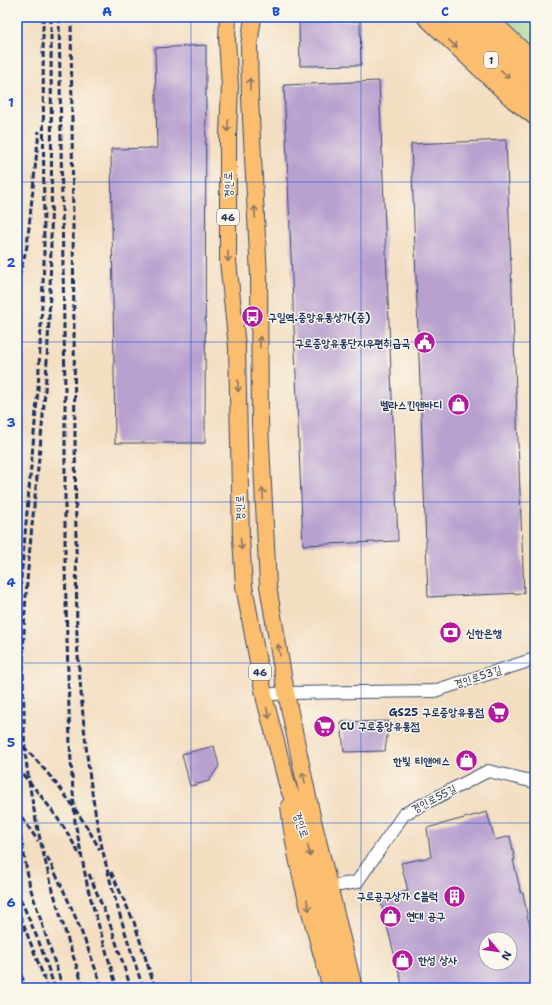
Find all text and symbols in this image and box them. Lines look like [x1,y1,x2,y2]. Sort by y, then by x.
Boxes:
text: A [102,3,112,20]
text: B [272,3,280,20]
text: C [441,3,449,20]
one-way arrow [448,39,458,49]
road number: 1 [484,52,498,68]
one-way arrow [500,69,510,79]
one-way arrow [246,78,254,91]
text: 1 [8,94,14,111]
one-way arrow [224,119,232,132]
street label: 경인로 [221,172,236,198]
one-way arrow [252,206,259,219]
road number: 46 [217,209,239,225]
one-way arrow [224,249,232,262]
text: 2 [6,254,16,271]
bus stop icon: 구일역.중앙유통상가(중) [239,304,265,330]
place label: 구일역.중앙유통상가(중) [268,310,370,325]
public building icon: 구로중앙유통단지우편취급국 [412,330,438,356]
one-way arrow [256,336,264,349]
place label: 구로중앙유통단지우편취급국 [295,336,410,351]
one-way arrow [234,379,242,392]
shop icon: 벨라스킨앤바디 [445,392,471,418]
place label: 벨라스킨앤바디 [380,398,442,413]
text: 3 [6,414,16,431]
one-way arrow [260,488,267,501]
street label: 경인로 [232,494,248,521]
one-way arrow [237,537,245,550]
text: 4 [6,574,16,591]
bank icon: 신한은행 [437,620,463,646]
place label: 신한은행 [466,626,502,641]
one-way arrow [275,644,283,657]
street label: 경인로53길 [452,662,504,692]
road number: 46 [249,664,271,680]
supermarket icon: GS25 구로중앙유통점 [486,699,512,725]
place label: GS25 구로중앙유통점 [389,705,484,720]
one-way arrow [265,706,272,719]
supermarket icon: CU 구로중앙유통점 [312,713,338,739]
place label: CU 구로중앙유통점 [340,719,420,734]
text: 5 [7,734,15,751]
shop icon: 한빛 티앤에스 [453,748,479,774]
place label: 한빛 티앤에스 [393,754,450,769]
one-way arrow [300,772,308,785]
street label: 경인로55길 [409,781,459,817]
street label: 경인로 [290,810,312,840]
one-way arrow [306,844,313,857]
building icon: 구로공구상가 C블럭 [441,883,467,909]
place label: 구로공구상가 C블럭 [357,889,438,904]
text: 6 [6,894,16,911]
one-way arrow [305,898,313,911]
shop icon: 현대 공구 [378,903,404,929]
place label: 현대 공구 [406,909,445,924]
north arrow [478,931,518,971]
shop icon: 한성 상사 [389,947,415,973]
text: N [497,948,515,963]
place label: 한성 상사 [418,953,457,968]

